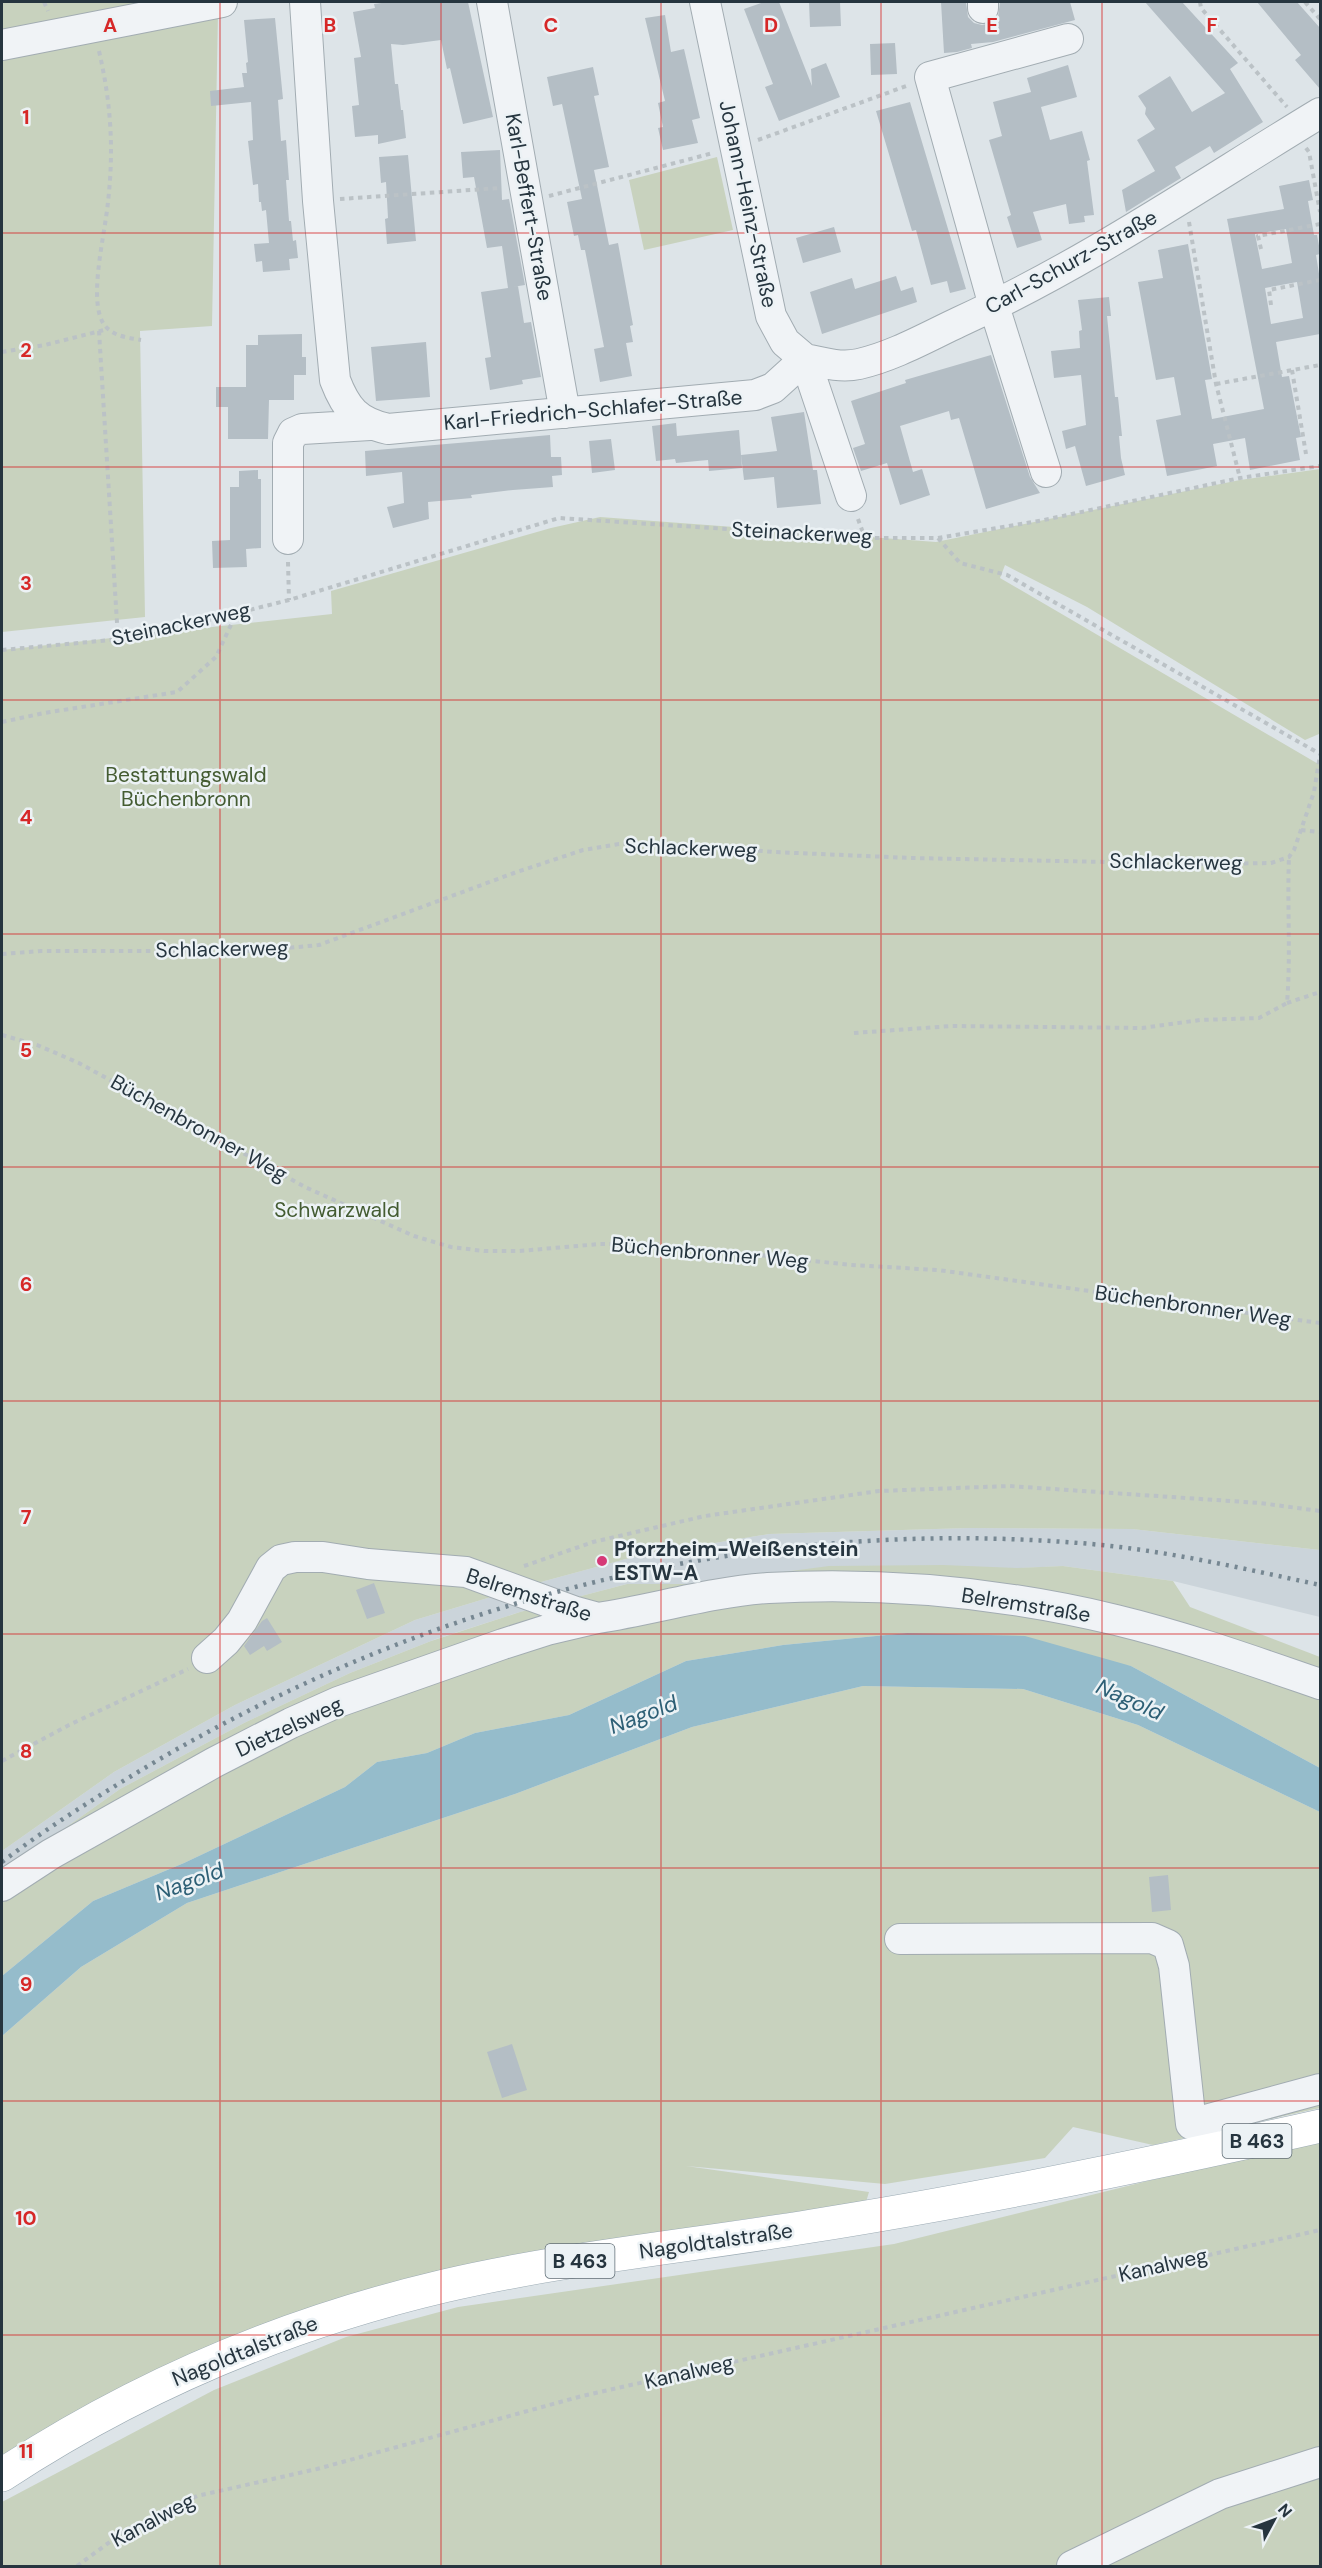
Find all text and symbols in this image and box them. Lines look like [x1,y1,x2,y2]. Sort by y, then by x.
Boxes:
text: A [103,12,117,38]
text: B [324,12,336,38]
text: C [544,12,558,38]
text: D [764,12,778,38]
text: E [986,12,998,38]
text: F [1206,12,1218,38]
street label: Johann-Heinz-Straße [712,98,784,310]
text: 1 [22,104,30,130]
street label: Karl-Beffert-Straße [499,111,559,303]
street label: Carl-Schurz-Straße [980,203,1162,321]
text: 2 [20,337,32,363]
street label: Karl-Friedrich-Schlafer-Straße [442,383,744,437]
street label: Steinackerweg [731,515,874,551]
text: 3 [20,570,32,596]
street label: Steinackerweg [109,596,253,652]
park label: Bestattungswald Büchenbronn [105,761,267,813]
text: 4 [20,804,33,830]
street label: Schlackerweg [624,832,758,864]
street label: Schlackerweg [1109,847,1243,877]
street label: Schlackerweg [155,934,289,964]
text: 5 [20,1037,32,1063]
street label: Büchenbronner Weg [106,1068,293,1188]
park label: Schwarzwald [274,1196,400,1224]
street label: Büchenbronner Weg [610,1230,810,1276]
text: 6 [20,1271,32,1297]
street label: Büchenbronner Weg [1093,1278,1293,1334]
text: 7 [21,1504,32,1530]
place label: Pforzheim-Weißenstein ESTW-A [614,1535,859,1587]
marker: Pforzheim-Weißenstein ESTW-A [595,1554,609,1568]
street label: Belremstraße [463,1562,595,1628]
street label: Belremstraße [959,1581,1093,1629]
water label: Nagold [1092,1672,1168,1727]
water label: Nagold [605,1688,682,1741]
street label: Dietzelsweg [231,1690,347,1764]
text: 8 [20,1738,32,1764]
water label: Nagold [151,1856,228,1907]
text: 9 [20,1971,32,1997]
road number: B 463 [1222,2124,1292,2158]
text: 10 [15,2205,37,2231]
street label: Nagoldtalstraße [637,2216,795,2266]
street label: Kanalweg [1116,2241,1211,2289]
road number: B 463 [546,2244,614,2278]
street label: Nagoldtalstraße [168,2309,322,2393]
street label: Kanalweg [642,2348,737,2396]
text: 11 [19,2438,33,2464]
street label: Kanalweg [106,2486,200,2554]
north arrow [1244,2490,1304,2550]
text: N [1273,2499,1297,2522]

